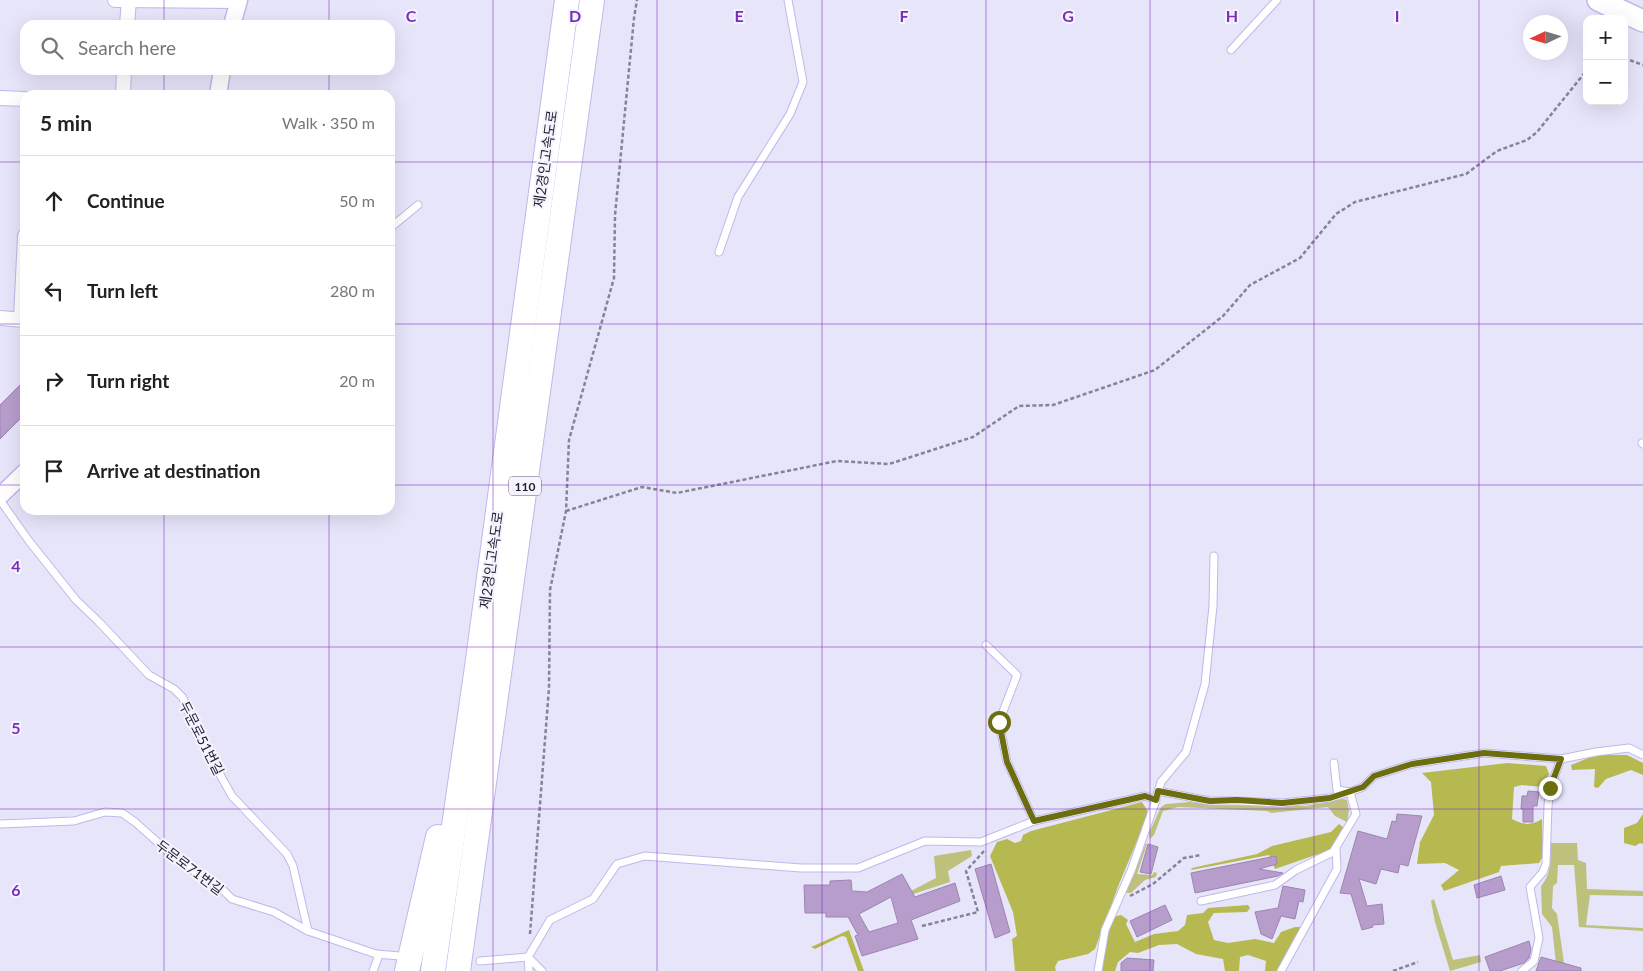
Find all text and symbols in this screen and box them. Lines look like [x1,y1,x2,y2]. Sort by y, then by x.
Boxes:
text: C [406,6,417,25]
text: D [569,6,581,25]
text: E [734,6,744,25]
text: F [899,6,909,25]
text: G [1062,6,1074,25]
text: H [1226,6,1238,25]
text: I [1395,6,1399,25]
north arrow [1523,15,1568,60]
map controls [1583,15,1628,105]
button: + [1583,15,1628,60]
search box [20,20,395,75]
icon: search [38,34,66,62]
text: Search here [78,36,176,59]
button: − [1583,60,1628,105]
street label: 제2경인고속도로 [530,109,560,209]
text: 5 min [40,110,92,135]
text: Walk · 350 m [282,113,375,132]
icon: ahead [40,187,68,215]
text: Continue [87,189,165,212]
text: 50 m [339,191,375,210]
icon: left [40,277,68,305]
text: Turn left [87,279,158,302]
text: 280 m [330,281,375,300]
icon: right [40,367,68,395]
text: Turn right [87,369,169,392]
text: 20 m [339,371,375,390]
icon: arrive [40,457,68,485]
text: Arrive at destination [87,459,260,482]
road number: 110 [509,476,541,496]
street label: 제2경인고속도로 [476,510,506,610]
text: 4 [11,556,21,575]
street label: 두문로51번길 [176,698,228,778]
route start [988,711,1011,734]
text: 5 [11,718,21,737]
route end [1539,777,1562,800]
street label: 두문로71번길 [153,836,227,898]
text: 6 [11,880,21,899]

